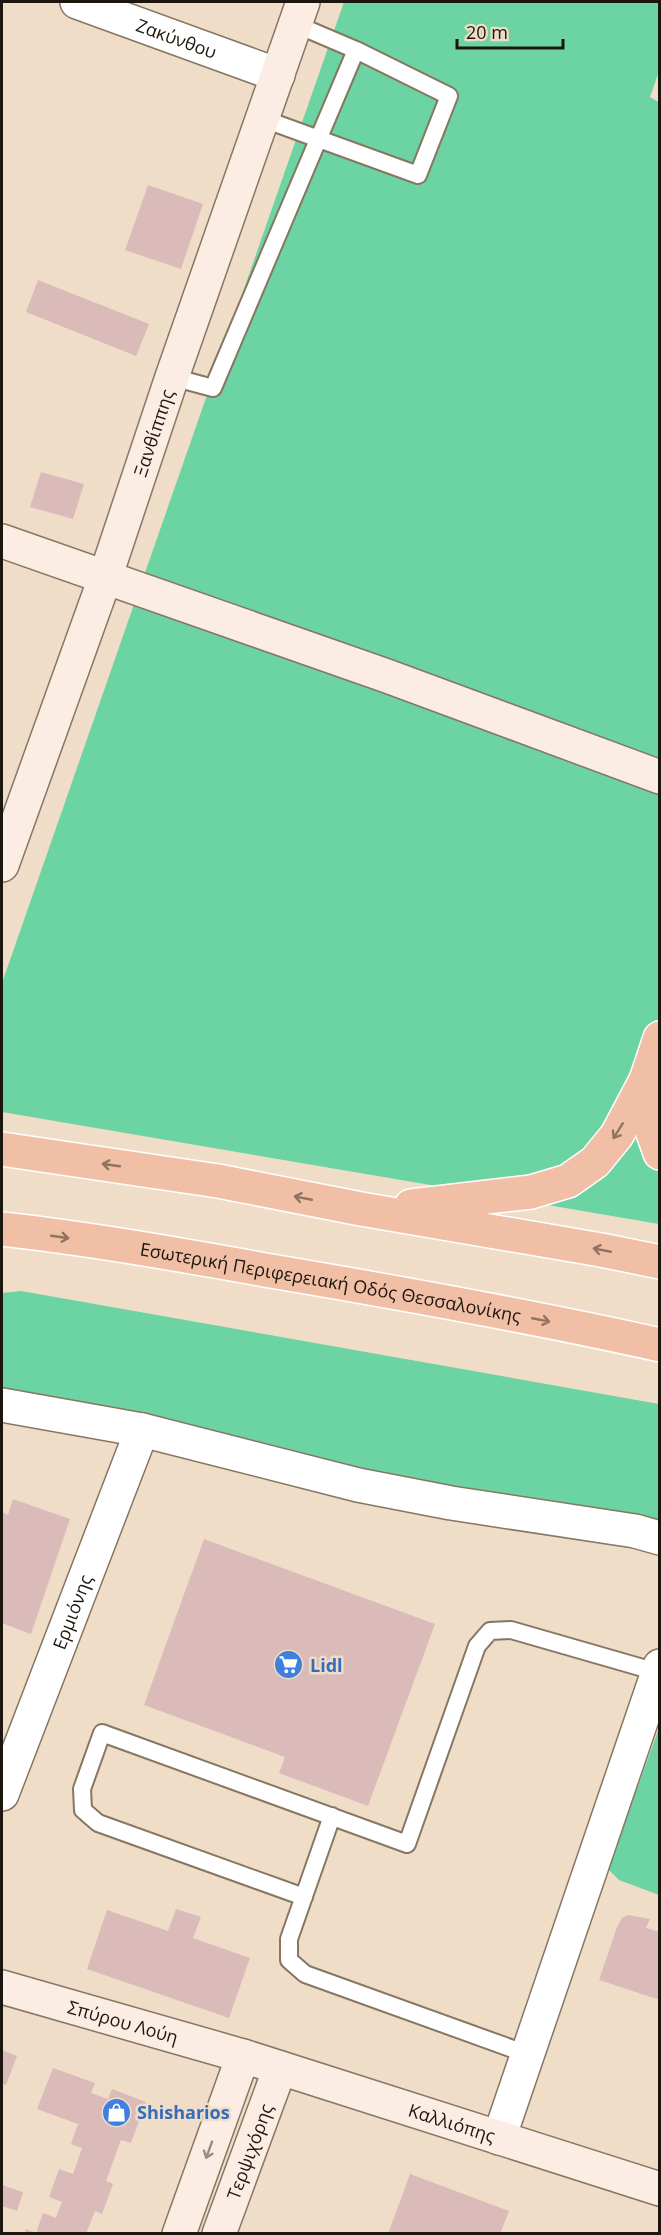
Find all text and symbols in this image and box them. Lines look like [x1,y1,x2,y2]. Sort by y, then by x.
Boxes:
scale bar [457,12,564,50]
street label: Ζακύνθου [133,13,220,64]
text: 20 m [466,20,508,44]
street label: Ξανθίππης [128,386,179,480]
one-way arrow [612,1123,624,1139]
one-way arrow [102,1160,122,1171]
one-way arrow [294,1192,314,1203]
one-way arrow [49,1231,69,1242]
street label: Εσωτερική Περιφερειακή Οδός Θεσσαλονίκης [138,1237,523,1328]
one-way arrow [593,1244,613,1255]
one-way arrow [531,1315,551,1326]
street label: Ερμιόνης [47,1571,97,1653]
supermarket icon: Lidl [273,1649,305,1681]
place label: Lidl [310,1653,343,1677]
street label: Σπύρου Λούη [65,1994,181,2049]
shop icon: Shisharios [100,2096,132,2128]
street label: Καλλιόπης [406,2098,499,2148]
place label: Shisharios [137,2100,230,2124]
street label: Τερψιχόρης [221,2100,278,2203]
one-way arrow [203,2140,214,2159]

